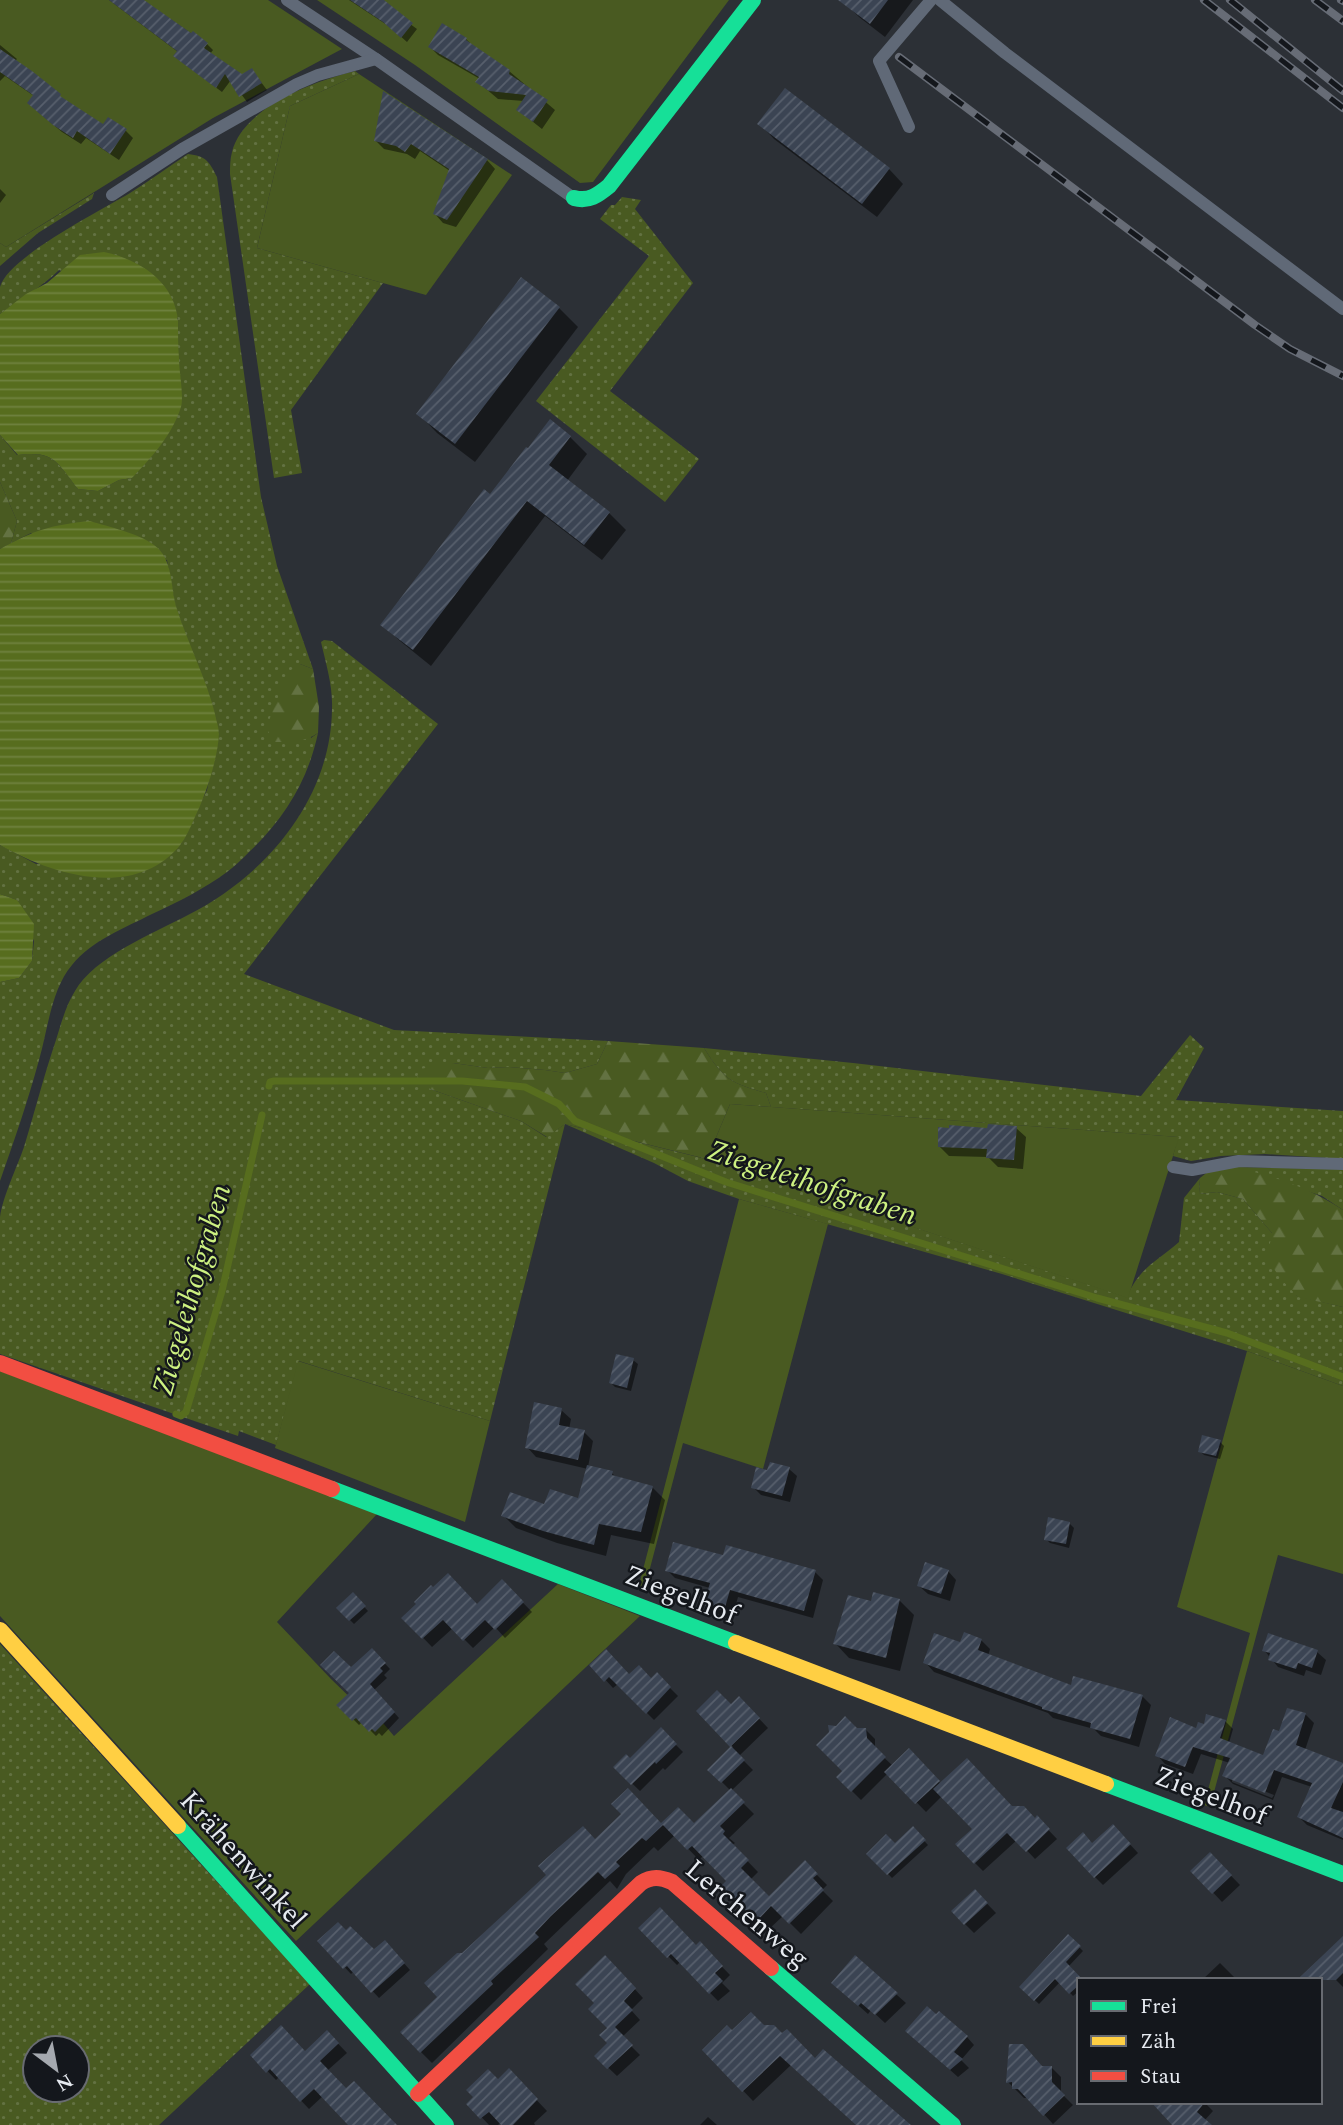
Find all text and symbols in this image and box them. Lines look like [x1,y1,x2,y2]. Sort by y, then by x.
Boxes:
water label: Ziegeleihofgraben [701,1127,923,1239]
water label: Ziegeleihofgraben [140,1179,244,1401]
street label: Ziegelhof [618,1554,746,1637]
street label: Ziegelhof [1148,1755,1276,1838]
street label: Krähenwinkel [169,1781,317,1939]
street label: Lerchenweg [675,1849,819,1979]
legend [1077,1978,1322,2104]
text: Frei [1140,1991,1177,2023]
text: Zäh [1140,2026,1176,2058]
north arrow [21,2034,91,2104]
text: Stau [1140,2061,1181,2093]
text: N [50,2066,78,2099]

